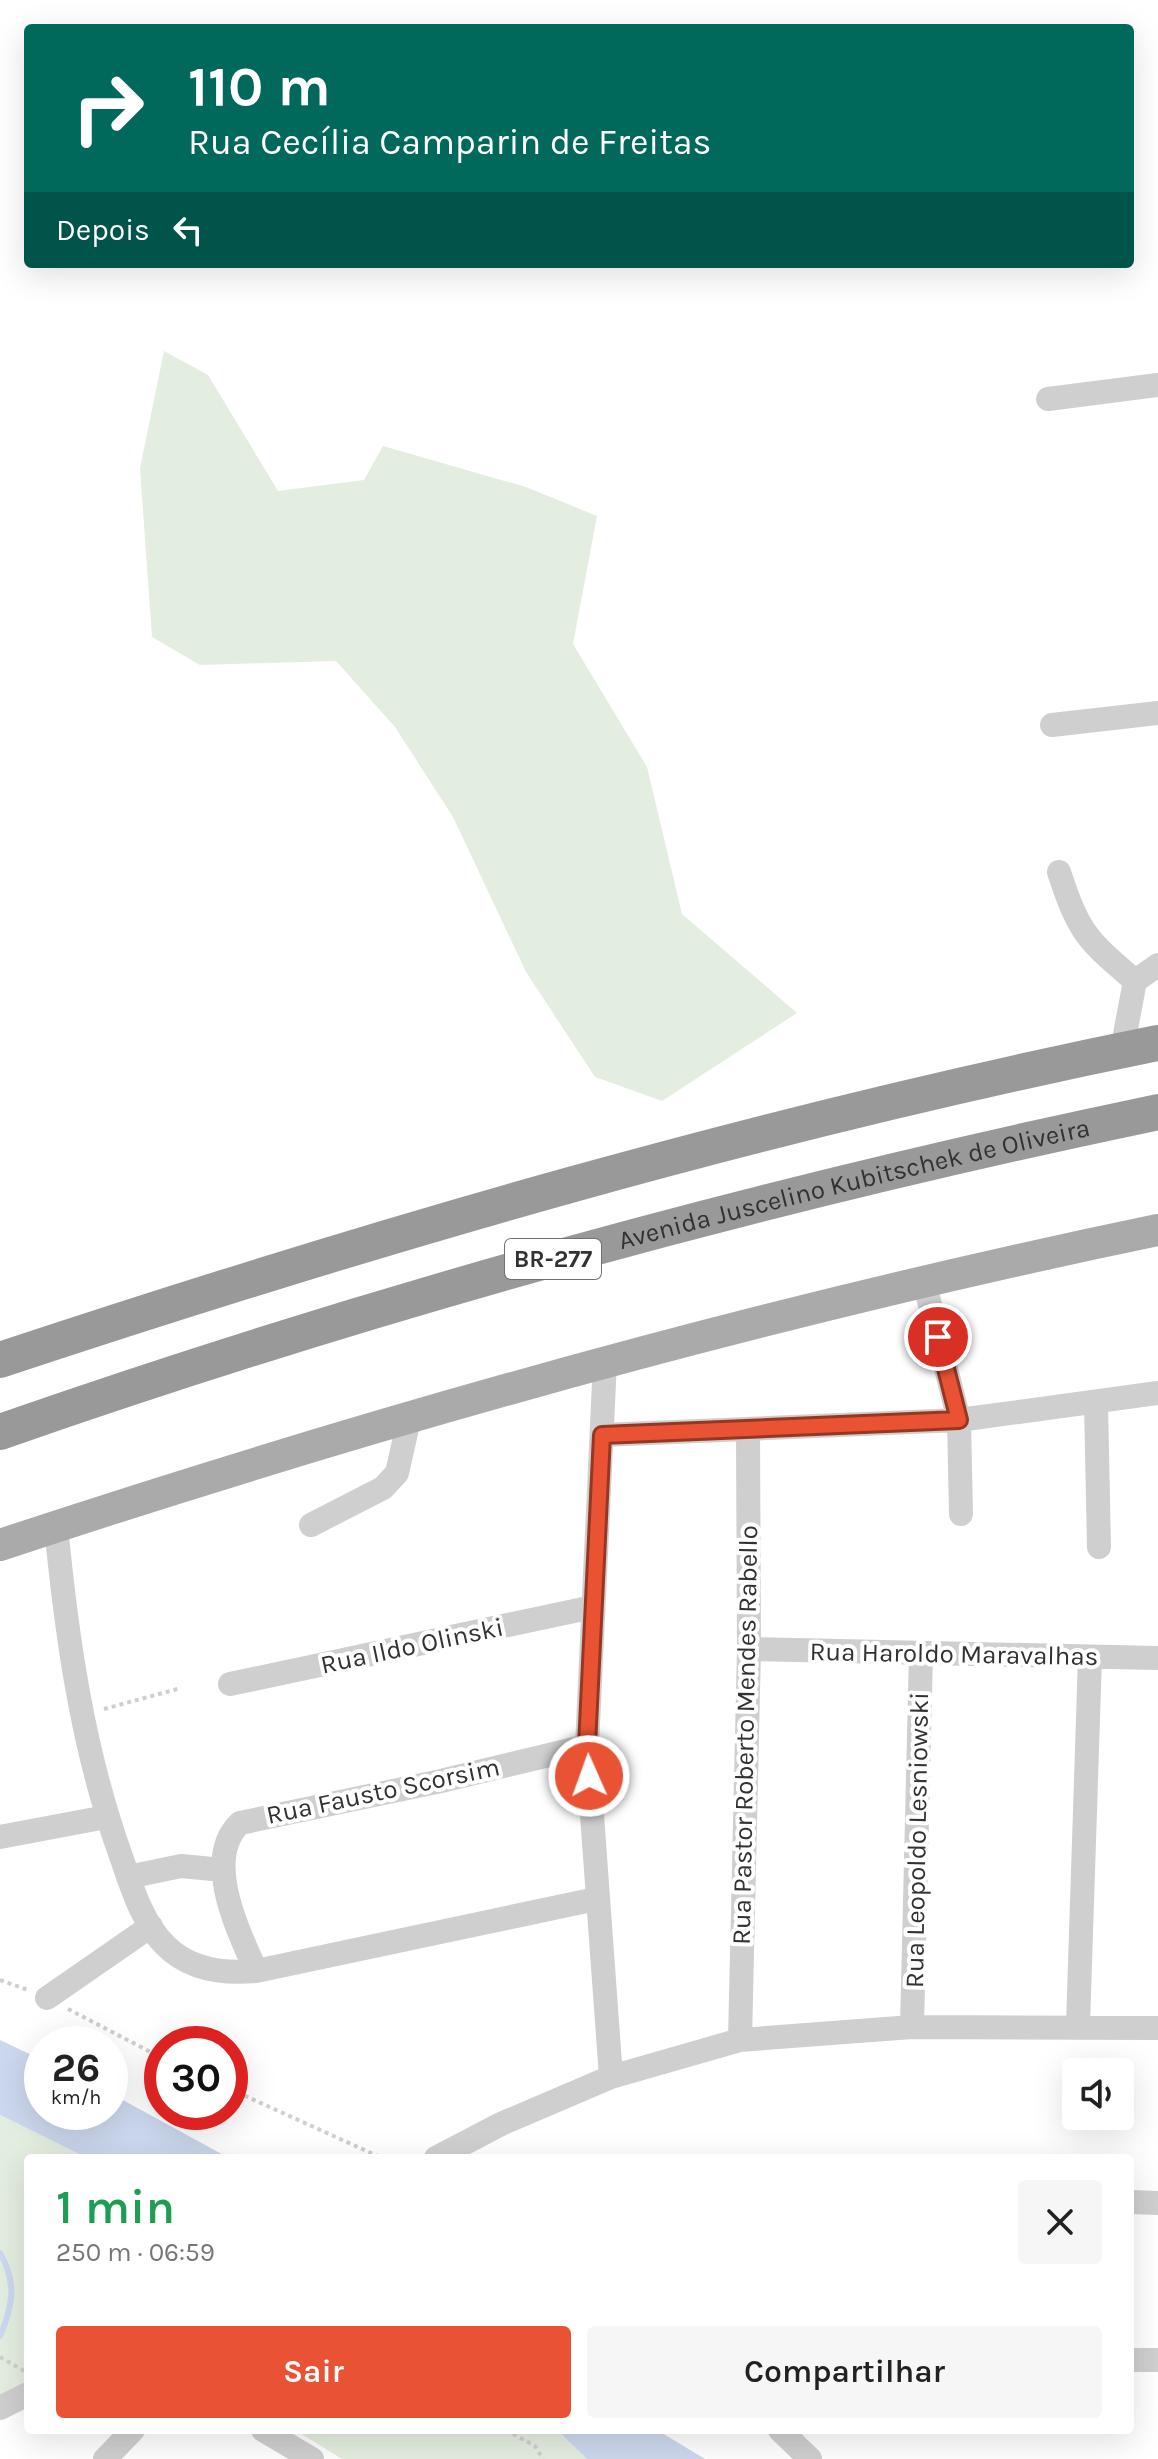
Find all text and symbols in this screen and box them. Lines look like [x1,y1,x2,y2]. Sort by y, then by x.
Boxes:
text: 110 m [188,54,331,119]
icon: right [56,56,160,160]
text: Rua Cecília Camparin de Freitas [188,121,711,163]
icon: left [166,208,210,252]
text: Depois [56,212,150,248]
street label: Avenida Juscelino Kubitschek de Oliveira [615,1111,1093,1256]
road number: BR-277 [505,1239,601,1279]
pin [904,1303,972,1371]
icon: arrive [916,1315,960,1359]
street label: Rua Pastor Roberto Mendes Rabello [726,1525,764,1945]
street label: Rua Ildo Olinski [318,1611,506,1681]
street label: Rua Haroldo Maravalhas [809,1636,1099,1672]
street label: Rua Leopoldo Lesniowski [899,1692,935,1988]
position arrow [547,1734,631,1818]
street label: Rua Fausto Scorsim [264,1751,502,1831]
speed limit sign: 30 [144,2026,248,2130]
text: 26 [52,2044,100,2091]
map controls [1062,2058,1134,2130]
button: sound [1062,2058,1134,2130]
text: km/h [51,2086,101,2109]
text: 1 min [56,2179,175,2235]
button: close [1018,2180,1102,2264]
text: 250 m · 06:59 [56,2237,215,2268]
button: Sair [56,2326,571,2418]
button: Compartilhar [587,2326,1102,2418]

